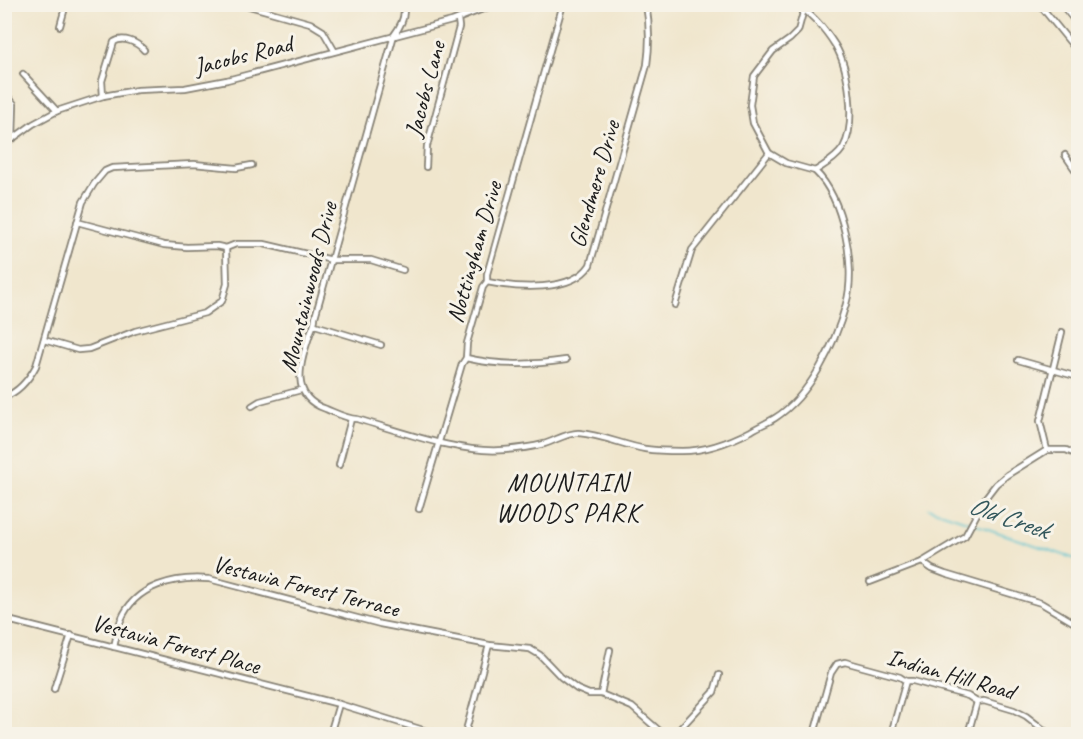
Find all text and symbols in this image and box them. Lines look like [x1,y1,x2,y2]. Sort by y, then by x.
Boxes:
street label: Jacobs Road [190,27,299,82]
street label: Jacobs Lane [398,36,453,141]
street label: Glendmere Drive [562,115,627,251]
street label: Nottingham Drive [440,176,509,326]
street label: Mountainwoods Drive [272,197,344,375]
district label: MOUNTAIN WOODS PARK [496,466,644,529]
water label: Old Creek [965,488,1057,548]
street label: Vestavia Forest Terrace [210,548,404,624]
street label: Vestavia Forest Place [89,607,265,681]
street label: Indian Hill Road [884,641,1022,708]

